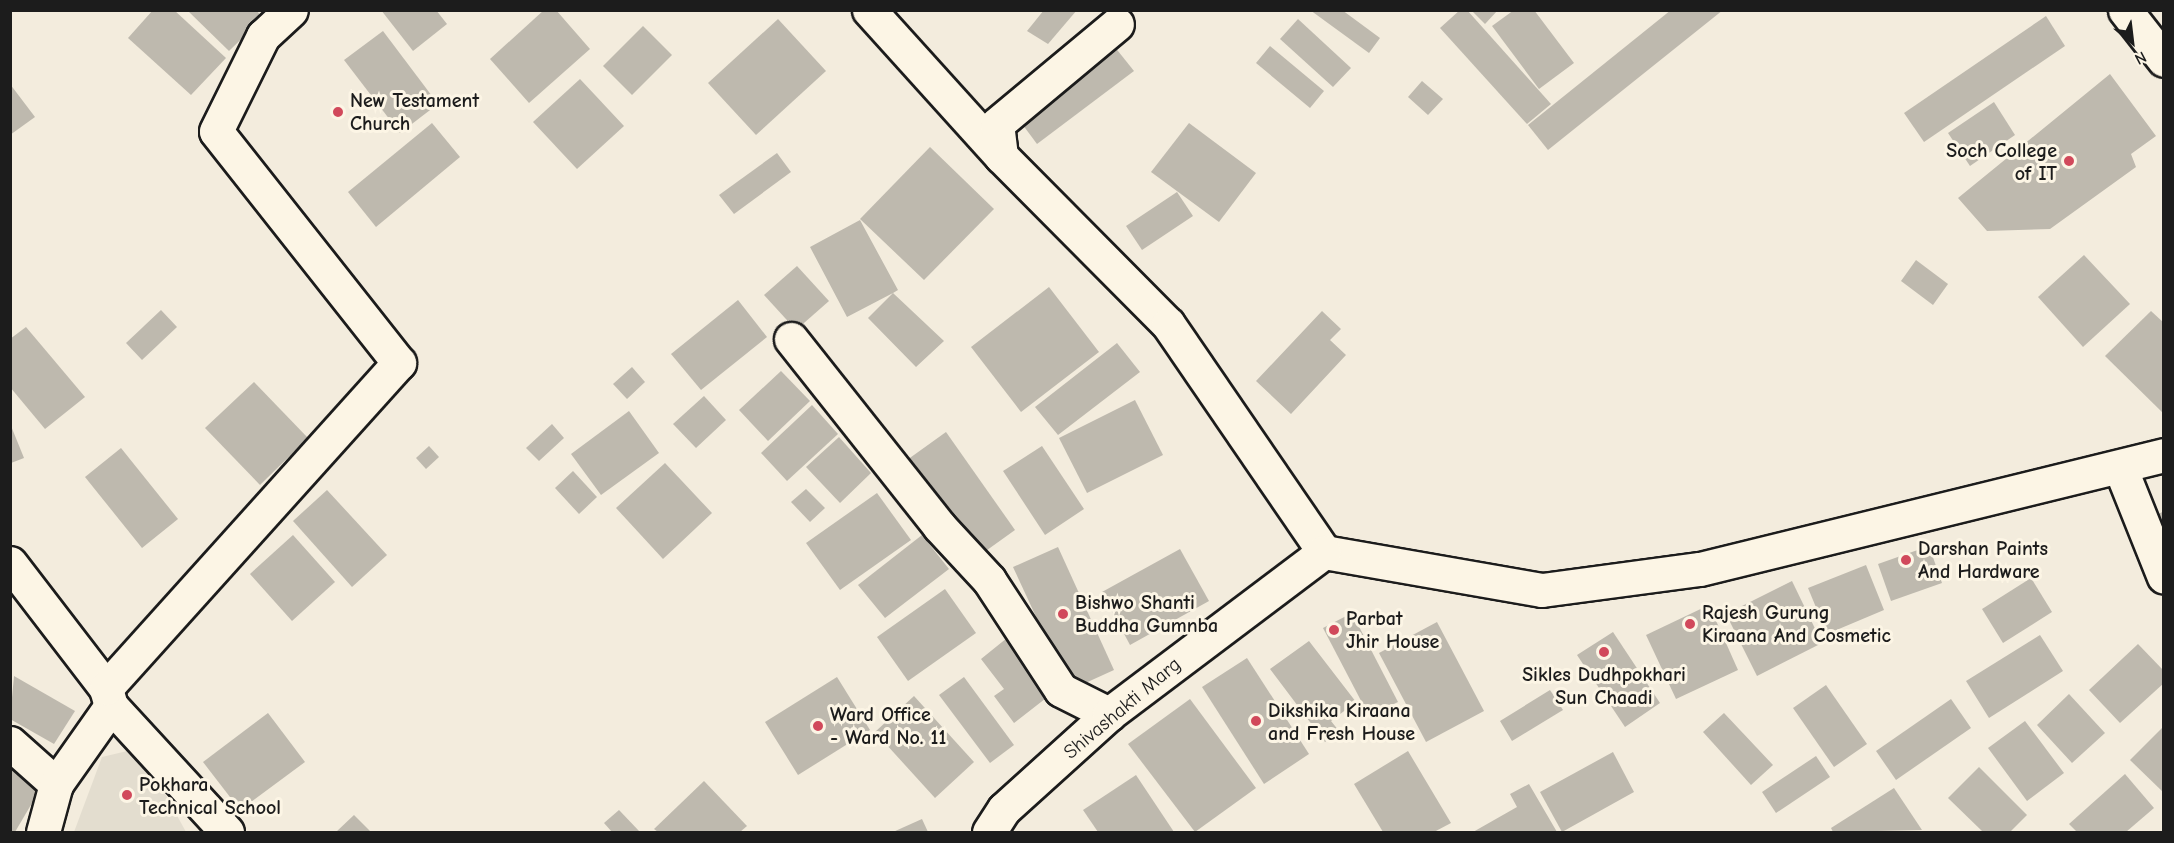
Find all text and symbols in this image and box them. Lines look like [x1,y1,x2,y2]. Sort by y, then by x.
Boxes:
north arrow [2102,12,2162,72]
text: N [2132,47,2149,68]
place label: New Testament Church [350,88,479,135]
marker: New Testament Church [331,105,345,119]
place label: Soch College of IT [1946,138,2057,185]
marker: Soch College of IT [2062,154,2076,168]
place label: Darshan Paints And Hardware [1918,536,2048,583]
marker: Darshan Paints And Hardware [1899,553,1913,567]
place label: Bishwo Shanti Buddha Gumnba [1075,590,1218,637]
place label: Rajesh Gurung Kiraana And Cosmetic [1702,600,1891,647]
place label: Parbat Jhir House [1346,606,1439,653]
marker: Bishwo Shanti Buddha Gumnba [1056,607,1070,621]
marker: Rajesh Gurung Kiraana And Cosmetic [1683,617,1697,631]
marker: Parbat Jhir House [1327,623,1341,637]
marker: Sikles Dudhpokhari Sun Chaadi [1597,645,1611,659]
street label: Shivashakti Marg [1059,652,1185,764]
place label: Sikles Dudhpokhari Sun Chaadi [1522,662,1686,709]
place label: Dikshika Kiraana and Fresh House [1268,698,1415,745]
place label: Ward Office - Ward No. 11 [830,702,946,749]
marker: Dikshika Kiraana and Fresh House [1249,714,1263,728]
marker: Ward Office - Ward No. 11 [811,719,825,733]
place label: Pokhara Technical School [139,772,281,819]
marker: Pokhara Technical School [120,788,134,802]

